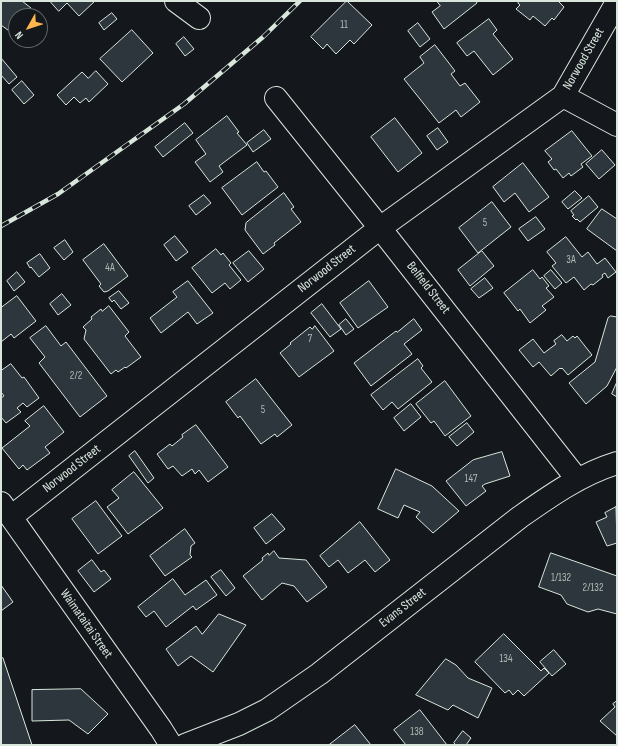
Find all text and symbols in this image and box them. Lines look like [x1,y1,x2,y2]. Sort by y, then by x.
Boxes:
north arrow [8,8,48,48]
house number: 11 [340,18,348,32]
street label: Norwood Street [560,25,608,93]
text: N [12,29,26,42]
house number: 5 [483,216,487,230]
street label: Norwood Street [295,242,359,296]
house number: 3A [566,253,576,267]
street label: Belfield Street [403,259,453,317]
house number: 4A [105,261,115,275]
house number: 7 [308,332,312,346]
house number: 2/2 [70,369,82,383]
house number: 5 [261,403,265,417]
street label: Norwood Street [40,442,104,496]
house number: 147 [465,472,477,486]
house number: 1/132 [551,571,571,585]
house number: 2/132 [583,581,603,595]
street label: Evans Street [377,585,429,631]
street label: Waimataitai Street [56,586,116,662]
house number: 134 [499,652,513,666]
house number: 138 [410,725,424,739]

